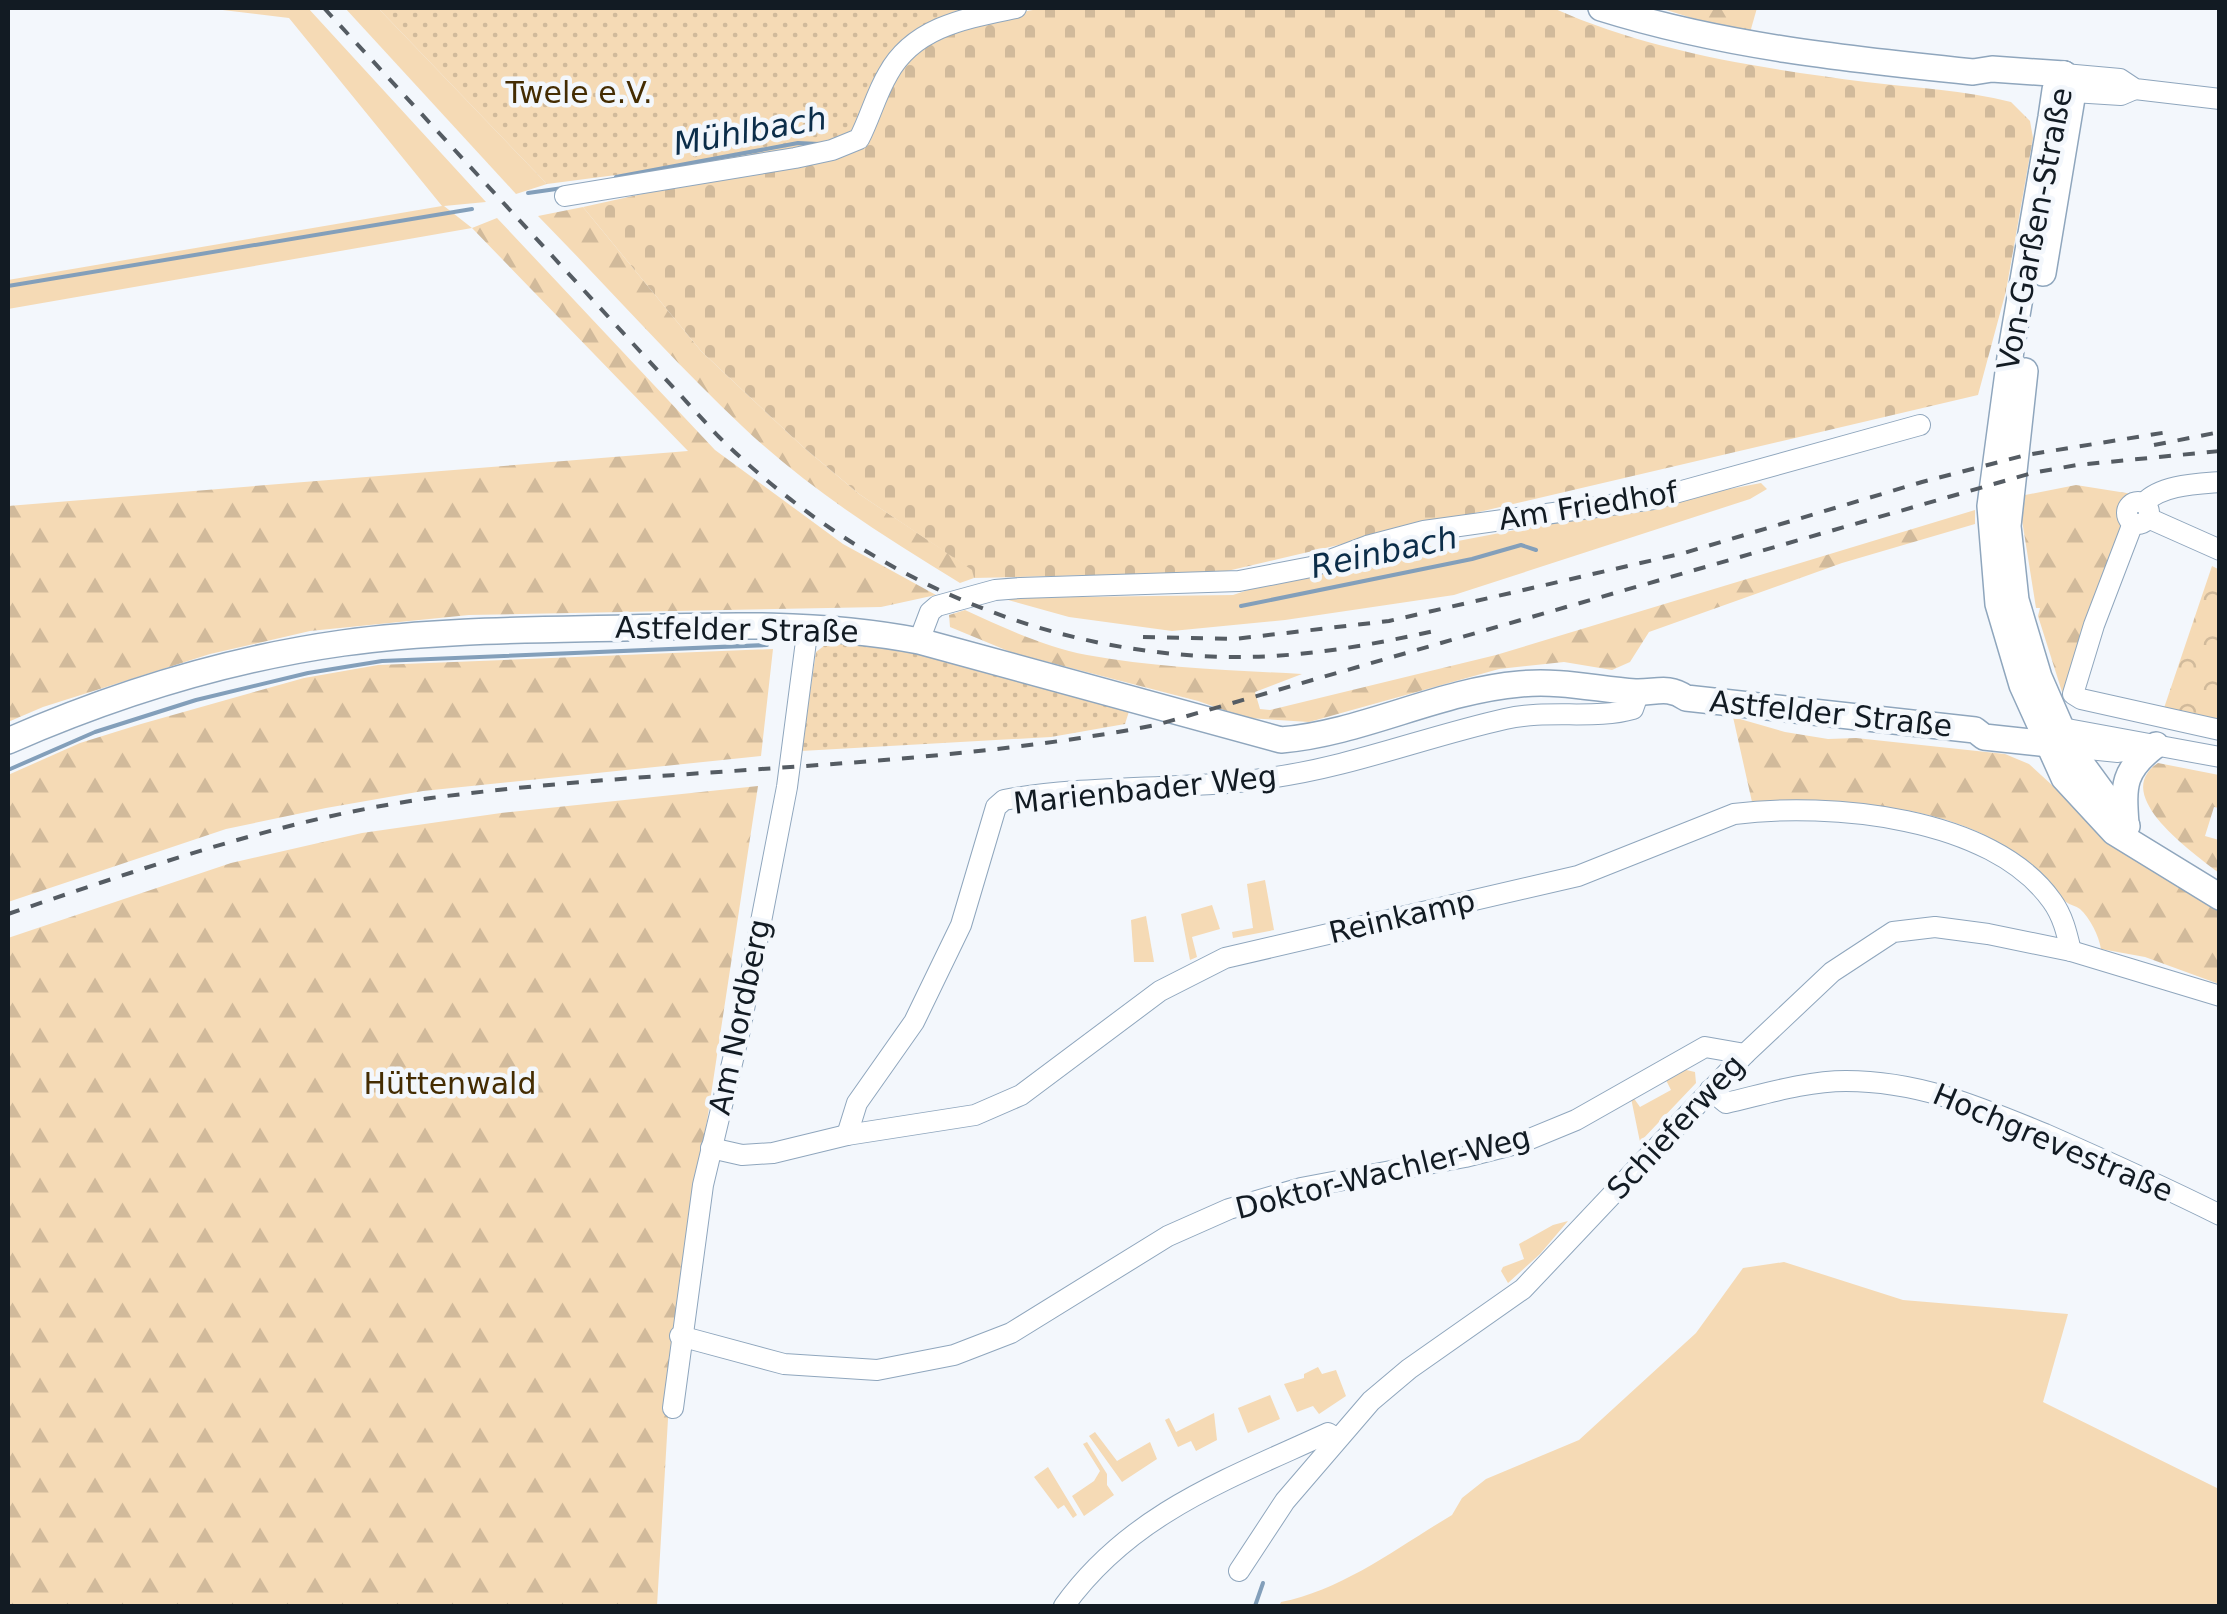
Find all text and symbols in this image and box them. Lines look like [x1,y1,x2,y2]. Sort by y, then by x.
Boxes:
park label: Twele e.V. [505,75,652,110]
street label: Von-Garßen-Straße [1990,84,2079,373]
water label: Mühlbach [670,99,830,163]
street label: Am Friedhof [1496,474,1681,537]
water label: Reinbach [1307,518,1461,586]
street label: Astfelder Straße [615,610,859,649]
street label: Astfelder Straße [1708,683,1954,744]
street label: Marienbader Weg [1012,758,1278,821]
street label: Reinkamp [1325,883,1478,950]
street label: Am Nordberg [702,916,777,1118]
street label: Schieferweg [1600,1047,1751,1206]
park label: Hüttenwald [364,1066,536,1101]
street label: Hochgrevestraße [1928,1076,2178,1209]
street label: Doktor-Wachler-Weg [1232,1119,1534,1226]

